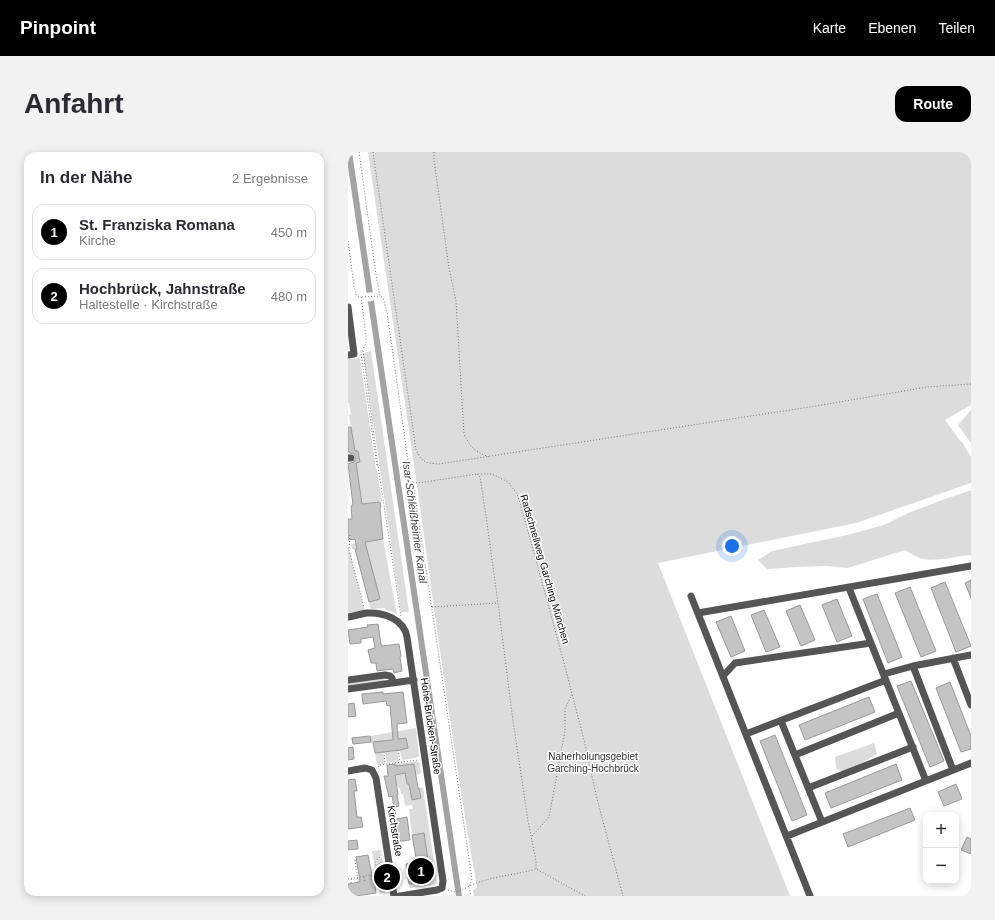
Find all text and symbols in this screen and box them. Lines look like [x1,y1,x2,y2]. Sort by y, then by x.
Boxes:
text: Pinpoint [20,17,96,38]
text: Karte [813,20,846,36]
text: Ebenen [868,20,916,36]
text: Teilen [938,20,975,36]
button: Route [895,86,971,122]
text: Anfahrt [24,88,124,119]
text: In der Nähe [40,168,133,187]
text: 2 Ergebnisse [232,171,308,186]
text: St. Franziska Romana [79,216,235,233]
text: 1 [50,225,58,240]
text: 450 m [271,225,307,240]
text: Kirche [79,233,116,248]
text: Hochbrück, Jahnstraße [79,280,246,297]
text: 2 [50,289,58,304]
text: 480 m [271,289,307,304]
text: Haltestelle · Kirchstraße [79,297,218,312]
water label: Isar-Schleißheimer Kanal [400,460,430,584]
street label: Radschnellweg Garching München [518,493,572,645]
your location [722,536,742,556]
street label: Hohe-Brücken-Straße [419,677,443,775]
park label: Naherholungsgebiet Garching-Hochbrück [547,751,640,774]
street label: Kirchstraße [386,805,404,858]
map controls [923,812,959,884]
button: + [923,812,959,848]
button: − [923,848,959,884]
pin: 1 [408,856,434,886]
pin: 2 [374,862,400,892]

